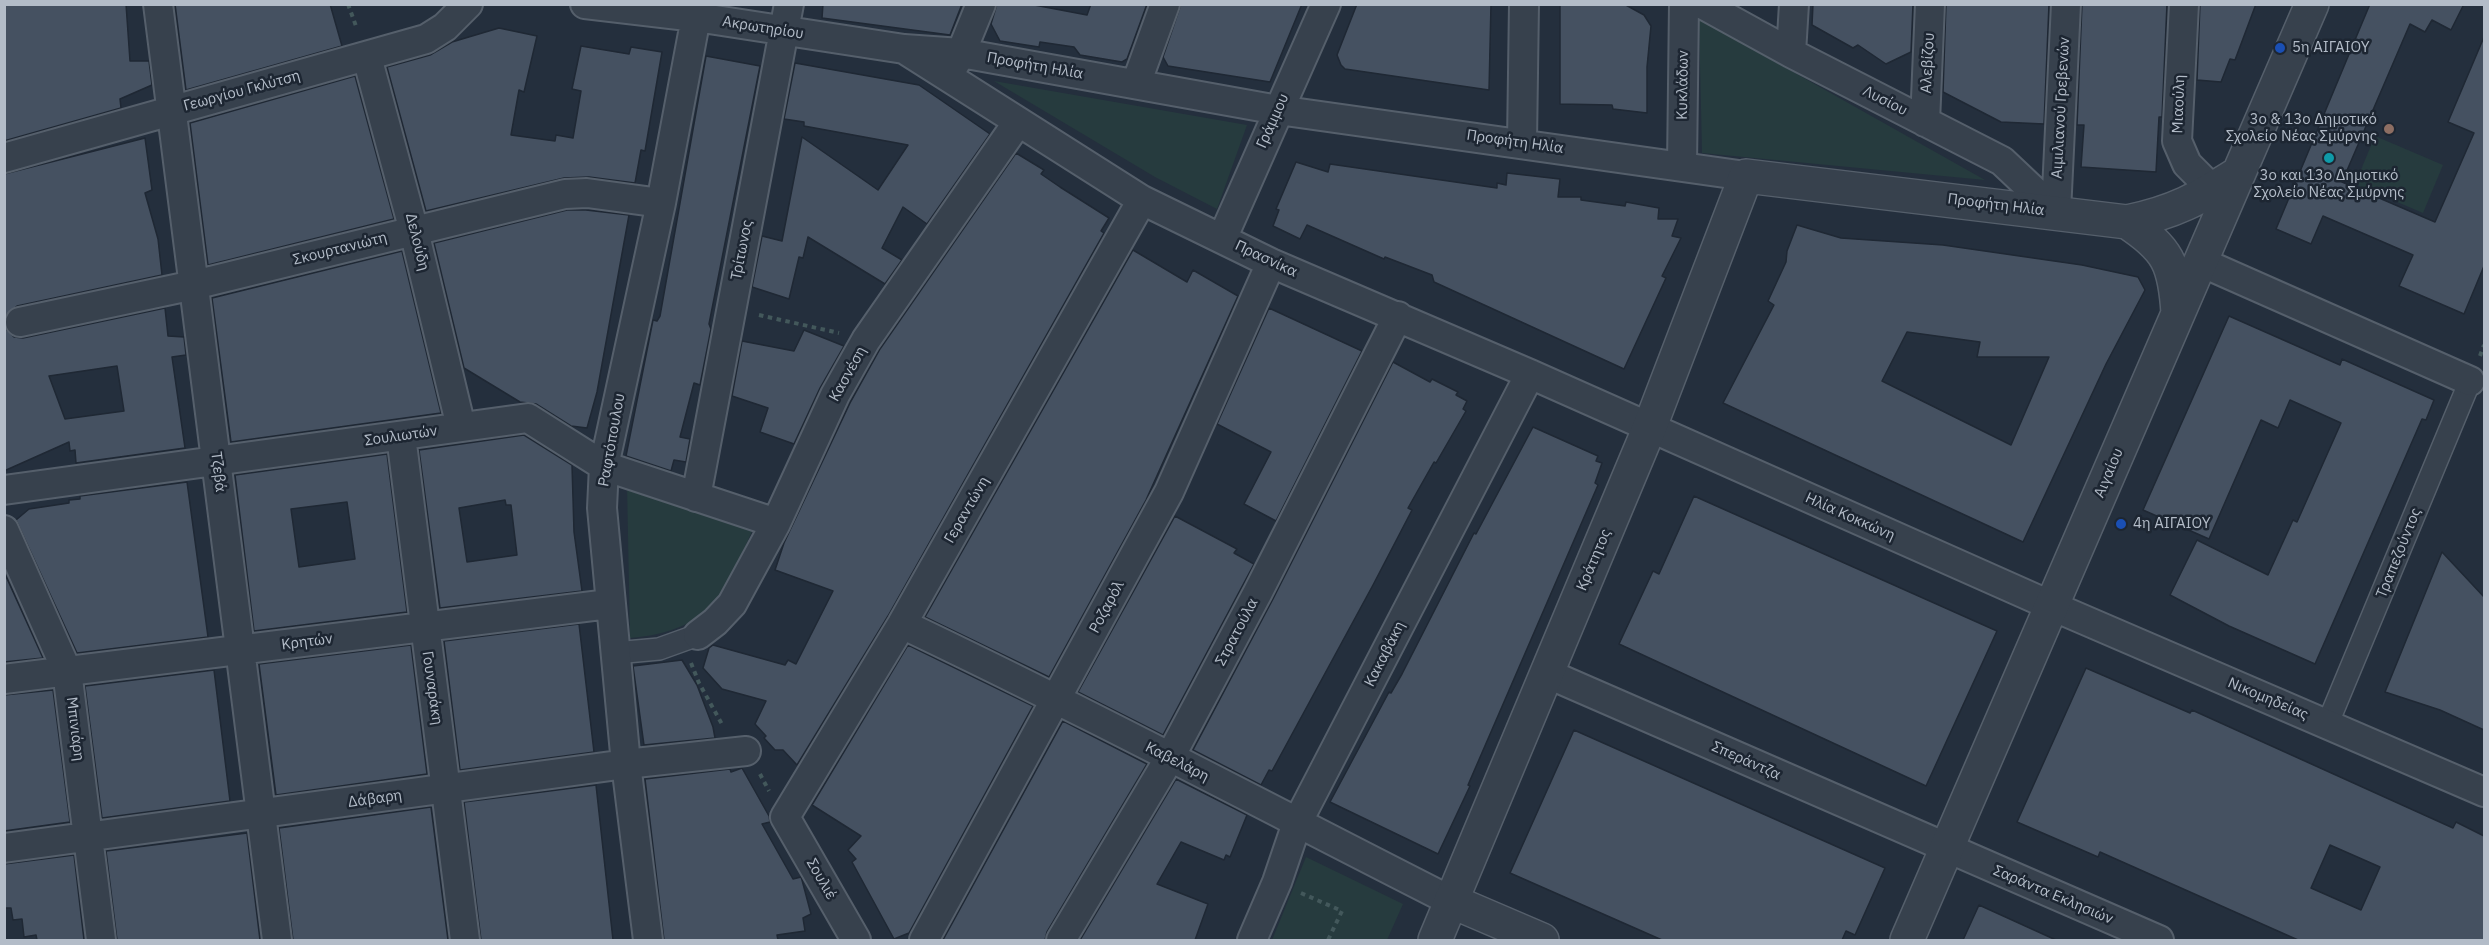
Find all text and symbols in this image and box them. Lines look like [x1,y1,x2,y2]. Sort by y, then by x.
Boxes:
street label: Ακρωτηρίου [721,13,805,43]
street label: Αλεβίζου [1917,32,1939,94]
street label: Αιμιλιανού Γρεβενών [2048,37,2074,179]
place label: 5η ΑΙΓΑΙΟΥ [2292,39,2370,57]
marker: 5η ΑΙΓΑΙΟΥ [2273,41,2287,55]
street label: Προφήτη Ηλία [985,49,1085,83]
street label: Κυκλάδων [1673,50,1693,120]
street label: Γεωργίου Γκλύτση [182,67,302,115]
street label: Μιαούλη [2169,74,2189,134]
street label: Λυσίου [1860,82,1910,120]
street label: Γράμμου [1253,91,1293,151]
place label: 3ο & 13ο Δημοτικό Σχολείο Νέας Σμύρνης [2226,111,2377,146]
marker: 3ο & 13ο Δημοτικό Σχολείο Νέας Σμύρνης [2382,122,2396,136]
street label: Προφήτη Ηλία [1465,126,1565,158]
marker: 3ο και 13ο Δημοτικό Σχολείο Νέας Σμύρνης [2322,151,2336,165]
place label: 3ο και 13ο Δημοτικό Σχολείο Νέας Σμύρνης [2253,167,2405,202]
street label: Προφήτη Ηλία [1946,190,2046,220]
street label: Δελούδη [401,211,433,273]
street label: Τρίτωνος [727,218,757,282]
street label: Σκουρτανιώτη [291,229,389,269]
street label: Πρασνίκα [1232,237,1300,281]
street label: Κασνέση [826,343,870,405]
street label: Ραφτόπουλου [595,392,629,488]
street label: Σουλιωτών [364,422,438,450]
street label: Αιγαίου [2091,445,2127,501]
street label: Τζεβά [207,451,229,493]
street label: Γεραντώνη [941,473,993,547]
street label: Ηλία Κοκκώνη [1802,489,1898,545]
street label: Τραπεζούντος [2373,505,2425,601]
place label: 4η ΑΙΓΑΙΟΥ [2133,515,2211,533]
marker: 4η ΑΙΓΑΙΟΥ [2114,517,2128,531]
street label: Κράτητος [1573,526,1615,594]
street label: Ροζαρόλ [1086,578,1128,636]
street label: Στρατούλα [1212,595,1262,669]
street label: Κακαβάκη [1361,618,1409,690]
street label: Κρητών [280,630,334,654]
street label: Γουναράκη [418,650,446,726]
street label: Νικομηδείας [2225,674,2311,724]
street label: Μπινιάρη [62,696,88,762]
street label: Καβελάρη [1142,738,1212,786]
street label: Σπεράντζα [1709,738,1783,784]
street label: Δάβαρη [347,786,403,812]
street label: Σουλιέ [802,855,840,903]
street label: Σαράντα Εκλησιών [1990,862,2116,928]

